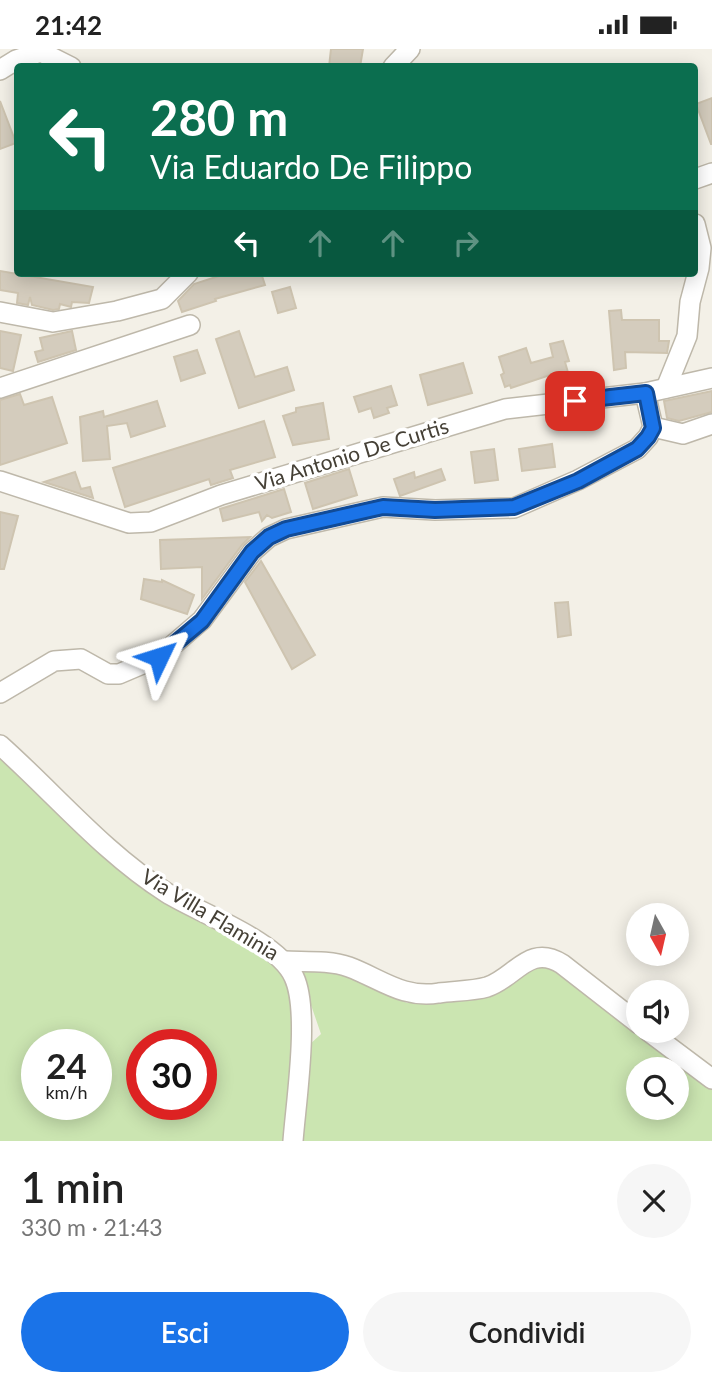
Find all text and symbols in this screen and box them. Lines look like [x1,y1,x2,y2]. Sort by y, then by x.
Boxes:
text: 21:42 [35,9,102,41]
text: 280 m [150,88,288,146]
icon: left [35,91,126,182]
text: Via Eduardo De Filippo [150,147,472,186]
icon: left [228,224,266,262]
icon: ahead [301,224,339,262]
icon: ahead [374,224,412,262]
icon: right [447,224,485,262]
pin [545,371,605,431]
icon: arrive [556,382,594,420]
street label: Via Antonio De Curtis [252,412,451,495]
position arrow [122,620,196,694]
street label: Via Villa Flaminia [138,863,284,965]
north arrow [626,903,690,966]
map controls [626,903,689,1120]
button: sound [626,980,689,1043]
speed limit sign: 30 [126,1029,217,1120]
text: 24 [46,1044,87,1086]
button: search [626,1057,689,1120]
text: km/h [45,1081,88,1103]
text: 1 min [21,1162,125,1212]
button: close [617,1164,691,1238]
text: 330 m · 21:43 [21,1213,163,1241]
button: Esci [21,1292,349,1372]
button: Condividi [363,1292,691,1372]

